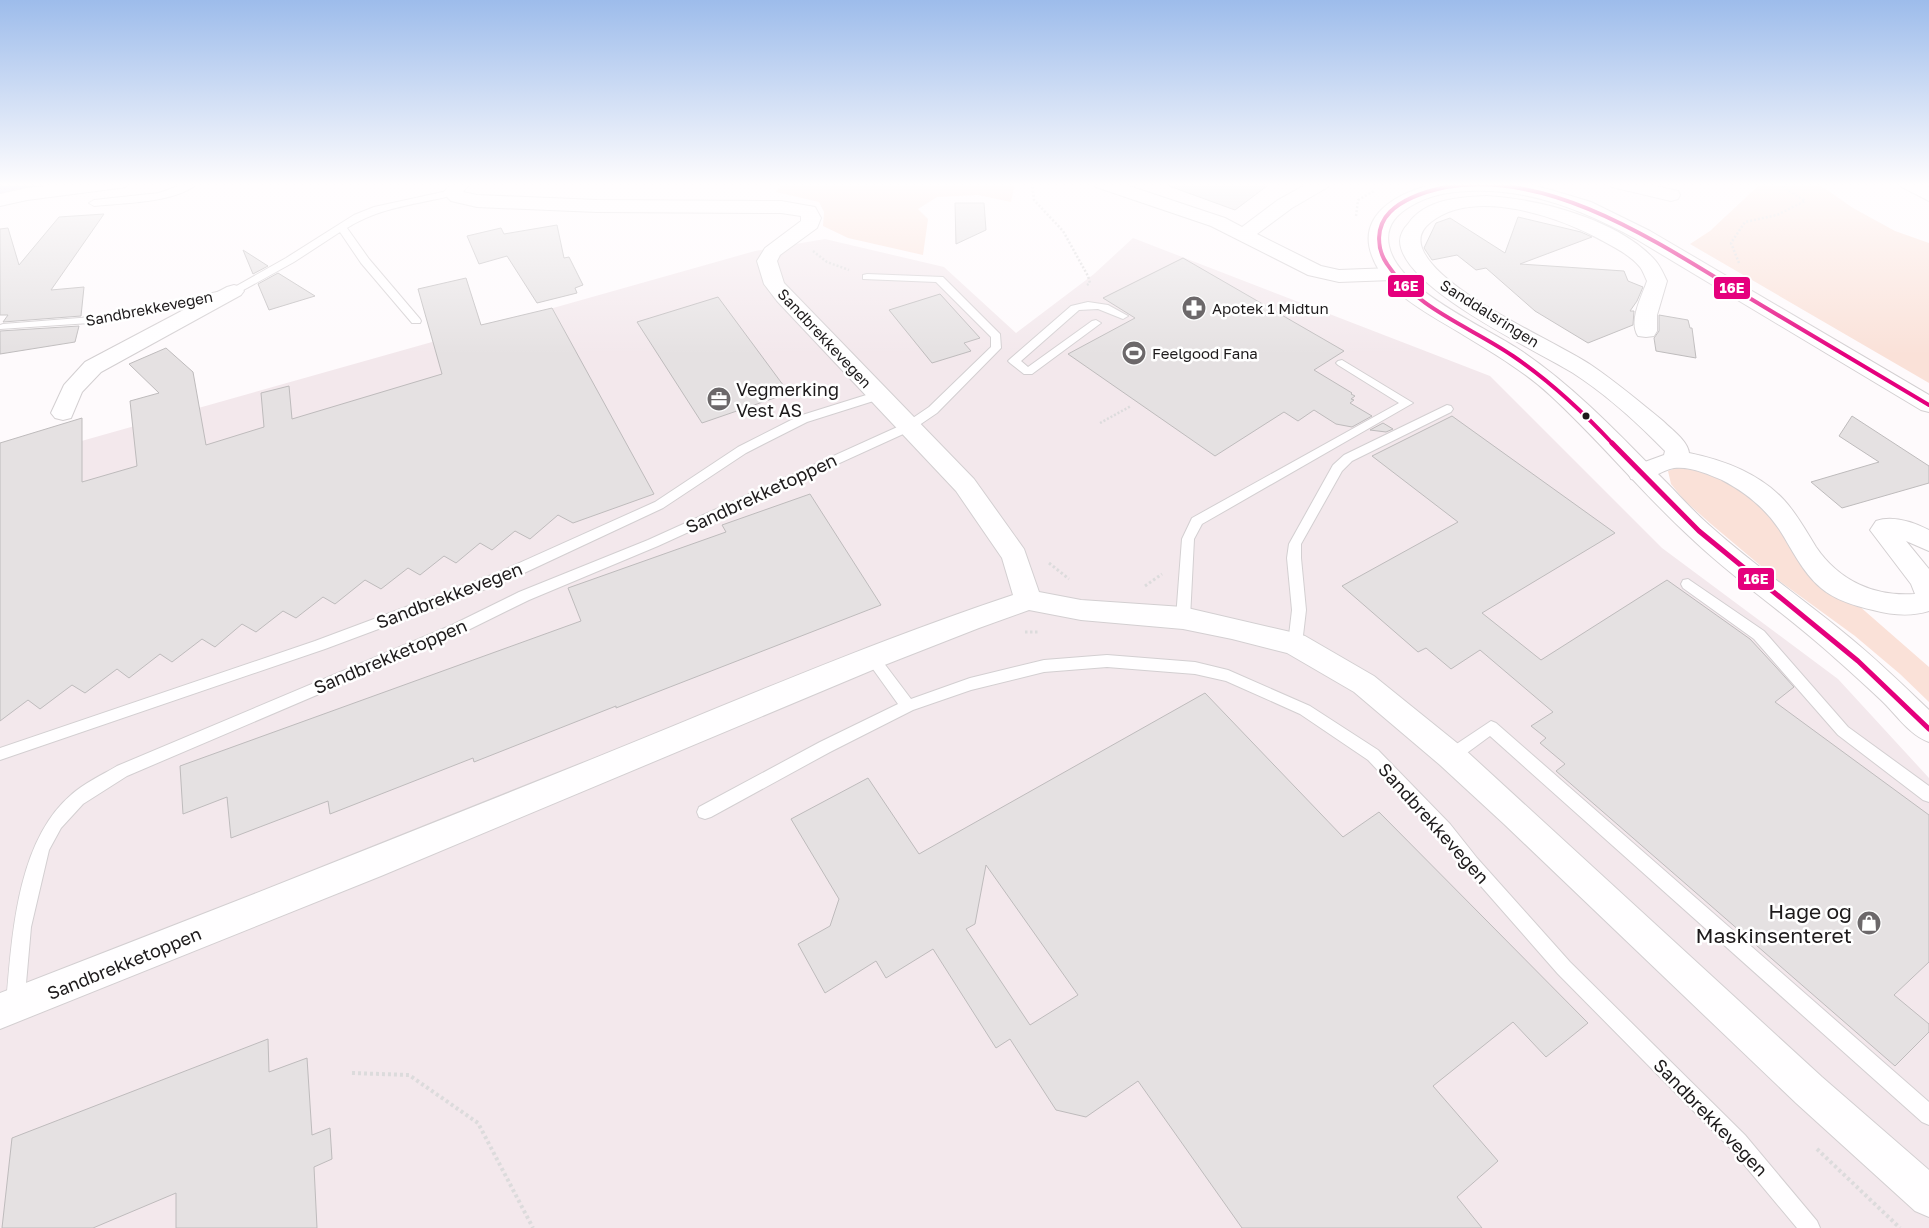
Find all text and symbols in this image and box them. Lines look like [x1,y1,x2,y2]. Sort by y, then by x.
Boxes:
line badge: 16E [1387,274,1425,298]
street label: Sanddalsringen [1437,275,1543,351]
line badge: 16E [1713,276,1751,300]
text: 16E [1394,277,1419,294]
text: 16E [1720,279,1745,296]
street label: Sandbrekkevegen [774,285,876,391]
street label: Sandbrekkevegen [84,287,214,329]
pharmacy icon: Apotek 1 Midtun [1181,295,1207,321]
place label: Apotek 1 Midtun [1212,299,1329,317]
sports icon: Feelgood Fana [1121,340,1147,366]
place label: Feelgood Fana [1152,344,1258,362]
place label: Vegmerking Vest AS [736,378,839,421]
office icon: Vegmerking Vest AS [706,386,732,412]
unlabelled marker [1581,411,1591,421]
street label: Sandbrekketoppen [682,448,840,538]
street label: Sandbrekkevegen [373,557,525,633]
line badge: 16E [1737,567,1775,591]
text: 16E [1744,570,1769,587]
street label: Sandbrekketoppen [310,614,470,698]
street label: Sandbrekkevegen [1374,758,1494,888]
place label: Hage og Maskinsenteret [1695,898,1852,948]
shop icon: Hage og Maskinsenteret [1856,910,1882,936]
street label: Sandbrekketoppen [44,922,204,1004]
street label: Sandbrekkevegen [1649,1054,1773,1180]

